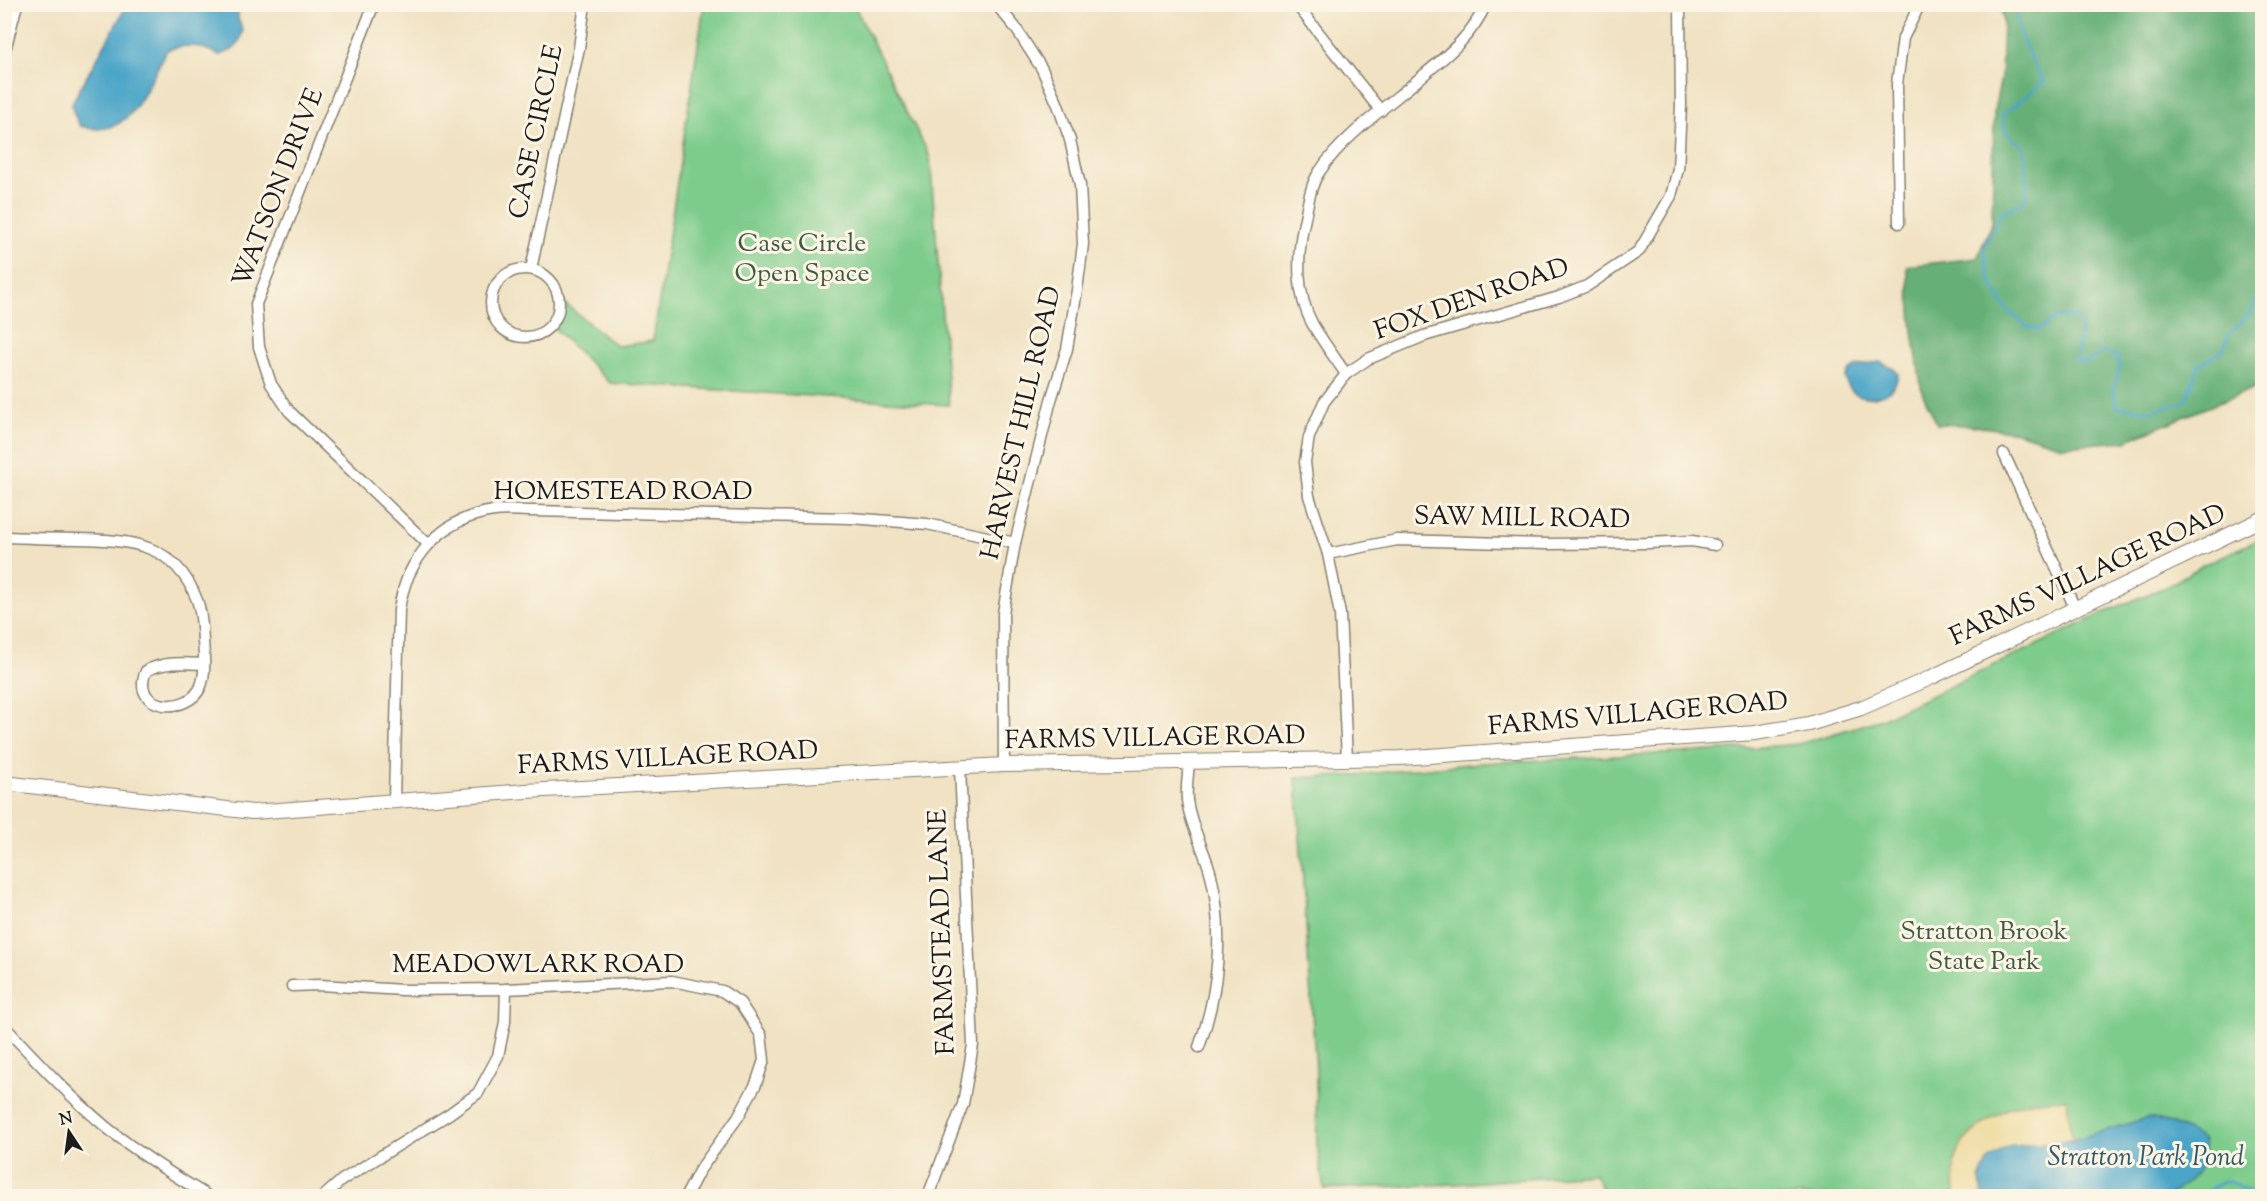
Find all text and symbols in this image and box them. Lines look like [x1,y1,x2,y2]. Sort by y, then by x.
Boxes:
street label: CASE CIRCLE [500,41,574,222]
street label: WATSON DRIVE [224,83,334,293]
park label: Case Circle Open Space [734,226,870,293]
street label: FOX DEN ROAD [1370,249,1574,351]
street label: HARVEST HILL ROAD [973,283,1071,563]
street label: HOMESTEAD ROAD [493,474,753,511]
street label: FARMS VILLAGE ROAD [1944,496,2232,656]
street label: SAW MILL ROAD [1413,499,1631,539]
street label: FARMS VILLAGE ROAD [1486,683,1790,747]
street label: FARMS VILLAGE ROAD [1004,718,1306,760]
street label: FARMS VILLAGE ROAD [517,733,819,785]
street label: FARMSTEAD LANE [920,808,966,1056]
park label: Stratton Brook State Park [1900,914,2068,981]
street label: MEADOWLARK ROAD [392,947,684,984]
north arrow [39,1102,99,1162]
text: N [57,1107,75,1132]
water label: Stratton Park Pond [2048,1139,2245,1178]

